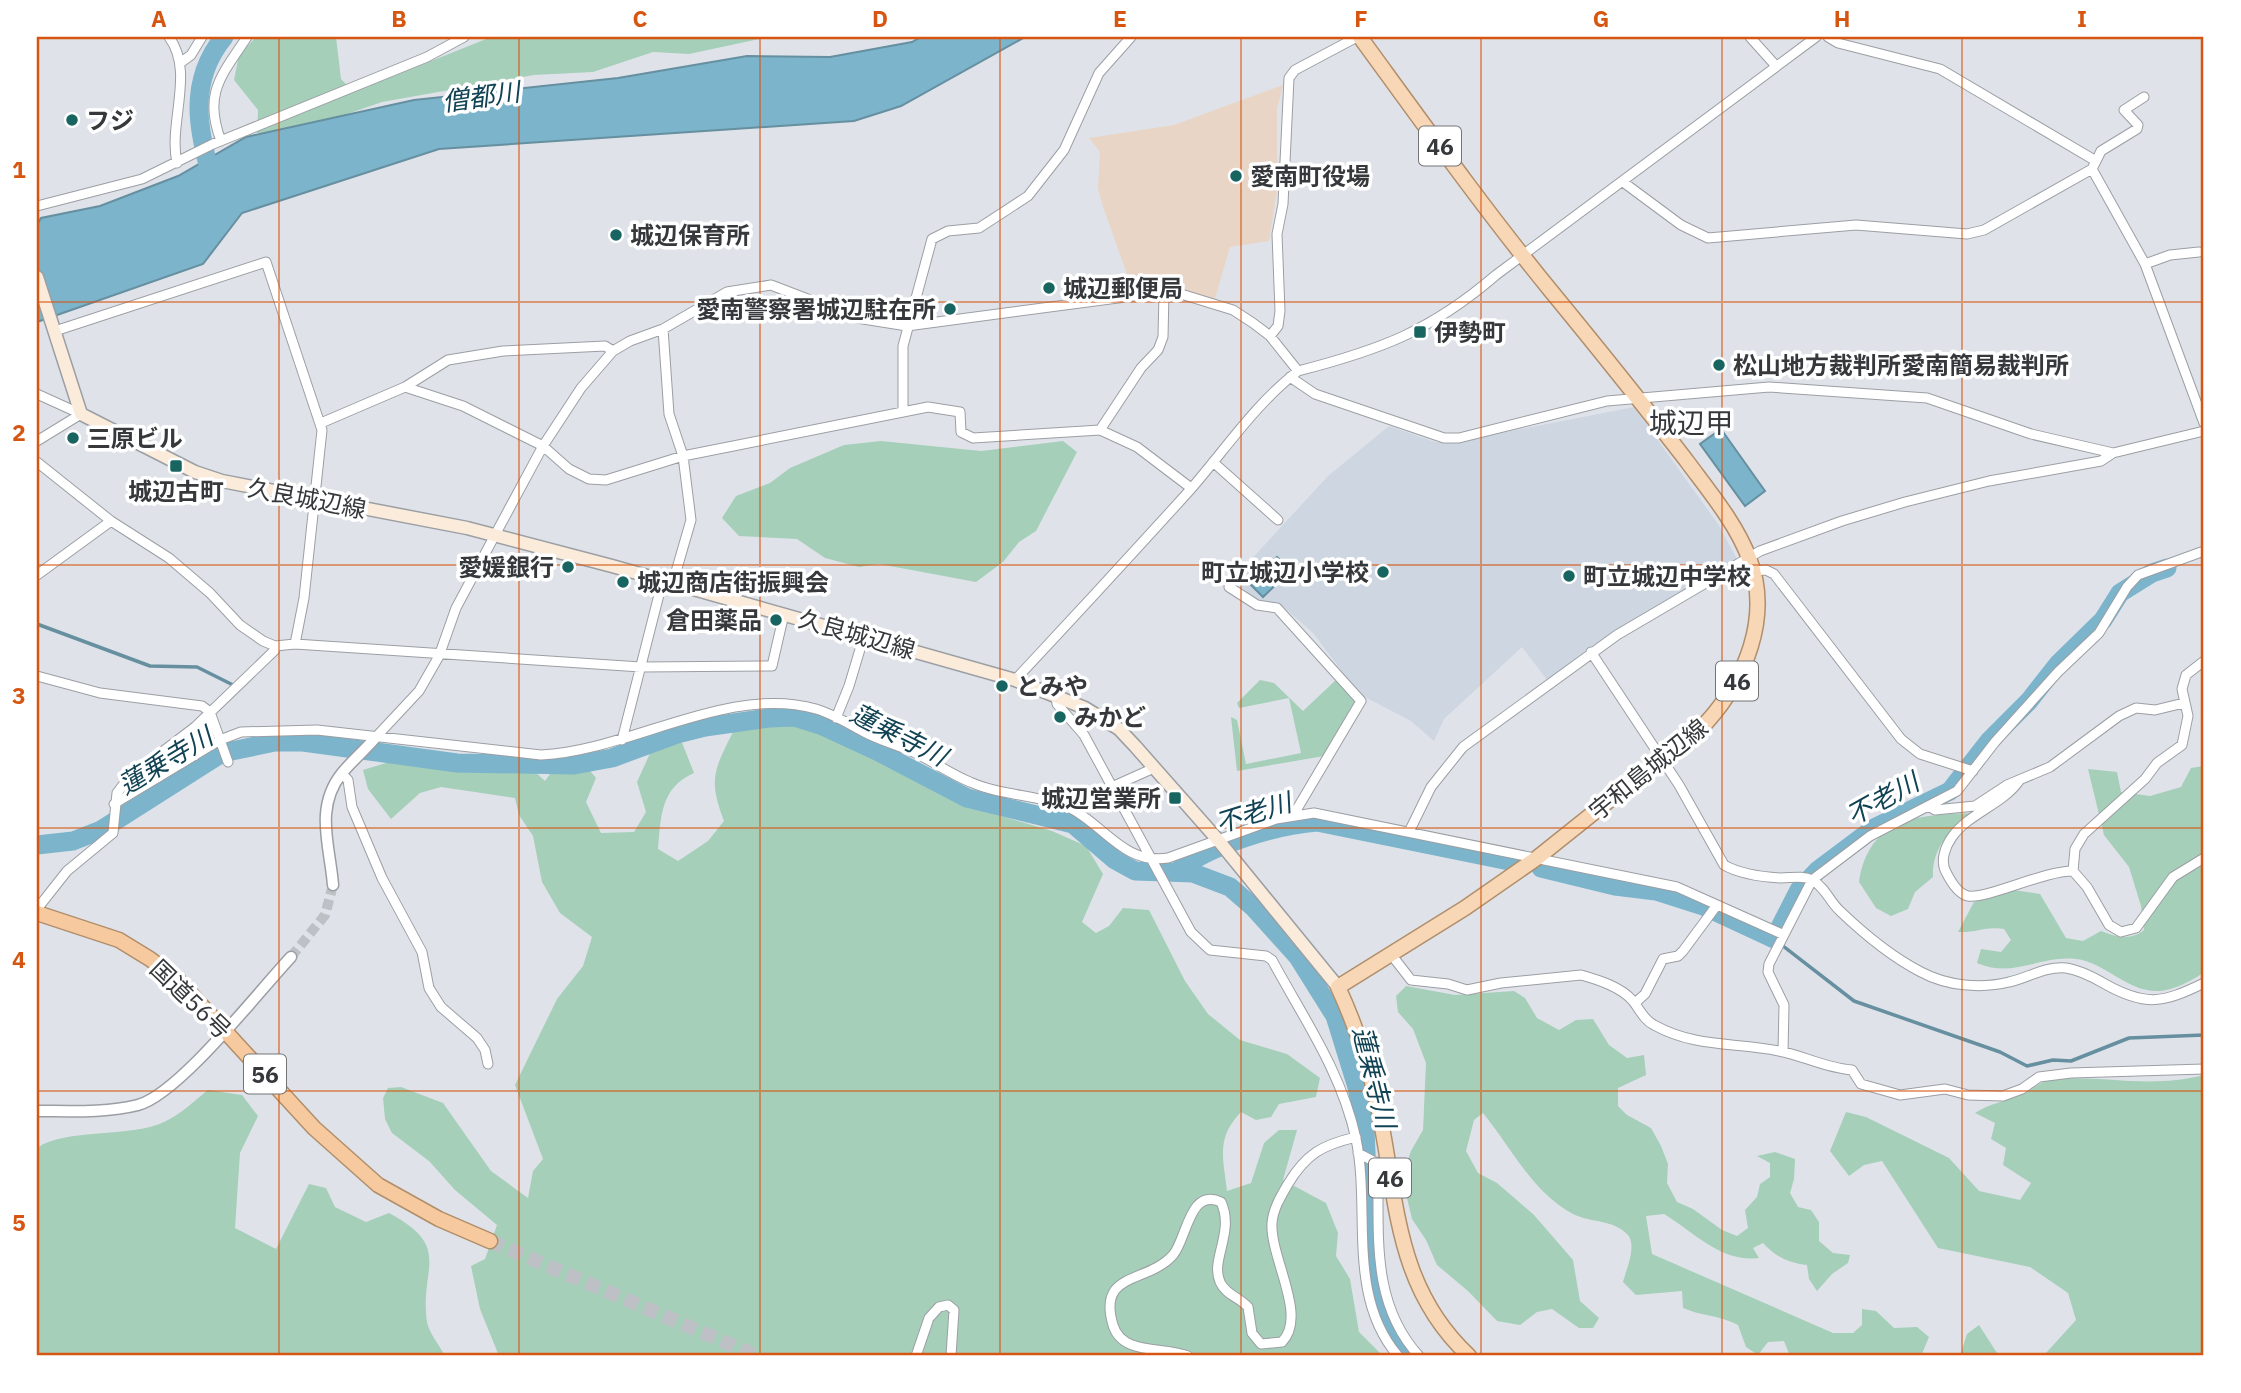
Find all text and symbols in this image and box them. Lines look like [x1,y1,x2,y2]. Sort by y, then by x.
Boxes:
text: A [151,3,167,33]
text: B [391,3,407,33]
text: C [633,3,648,33]
text: D [872,3,888,33]
text: E [1113,3,1127,33]
text: F [1354,3,1368,33]
text: G [1593,3,1609,33]
text: H [1834,3,1850,33]
text: I [2077,3,2087,33]
water label: 僧都川 [440,73,525,118]
place label: フジ [86,104,134,136]
marker: フジ [64,112,80,128]
road number: 46 [1419,127,1461,166]
text: 1 [12,154,26,184]
place label: 愛南町役場 [1250,160,1370,192]
marker: 愛南町役場 [1228,168,1244,184]
place label: 城辺保育所 [630,219,750,251]
marker: 城辺保育所 [608,227,624,243]
place label: 城辺郵便局 [1063,272,1183,304]
marker: 城辺郵便局 [1041,280,1057,296]
place label: 愛南警察署城辺駐在所 [696,293,936,325]
marker: 愛南警察署城辺駐在所 [942,301,958,317]
place label: 伊勢町 [1434,316,1506,348]
marker: 伊勢町 [1412,324,1428,340]
place label: 松山地方裁判所愛南簡易裁判所 [1733,349,2069,381]
marker: 松山地方裁判所愛南簡易裁判所 [1711,357,1727,373]
district label: 城辺甲 [1649,404,1733,441]
text: 2 [12,417,26,447]
place label: 三原ビル [87,422,183,454]
marker: 三原ビル [65,430,81,446]
marker: 城辺古町 [168,458,184,474]
street label: 久良城辺線 [245,471,369,525]
place label: 城辺古町 [128,475,224,507]
place label: 愛媛銀行 [458,551,554,583]
place label: 町立城辺小学校 [1201,556,1369,588]
marker: 愛媛銀行 [560,559,576,575]
place label: 町立城辺中学校 [1583,560,1751,592]
marker: 町立城辺小学校 [1375,564,1391,580]
place label: 城辺商店街振興会 [637,566,829,598]
marker: 町立城辺中学校 [1561,568,1577,584]
marker: 城辺商店街振興会 [615,574,631,590]
street label: 久良城辺線 [795,602,919,666]
place label: 倉田薬品 [666,604,762,636]
marker: 倉田薬品 [768,612,784,628]
road number: 46 [1716,662,1758,701]
place label: とみや [1016,670,1088,702]
marker: とみや [994,678,1010,694]
text: 3 [12,680,26,710]
water label: 蓮乗寺川 [845,695,956,774]
place label: みかど [1074,701,1146,733]
marker: みかど [1052,709,1068,725]
street label: 宇和島城辺線 [1582,711,1714,827]
water label: 蓮乗寺川 [112,717,221,801]
water label: 不老川 [1840,763,1927,832]
place label: 城辺営業所 [1041,782,1161,814]
water label: 不老川 [1211,783,1298,840]
marker: 城辺営業所 [1167,790,1183,806]
text: 4 [12,944,26,974]
street label: 国道56号 [144,952,238,1046]
water label: 蓮乗寺川 [1346,1022,1405,1134]
road number: 56 [244,1054,286,1093]
road number: 46 [1369,1158,1411,1198]
text: 5 [12,1207,26,1237]

